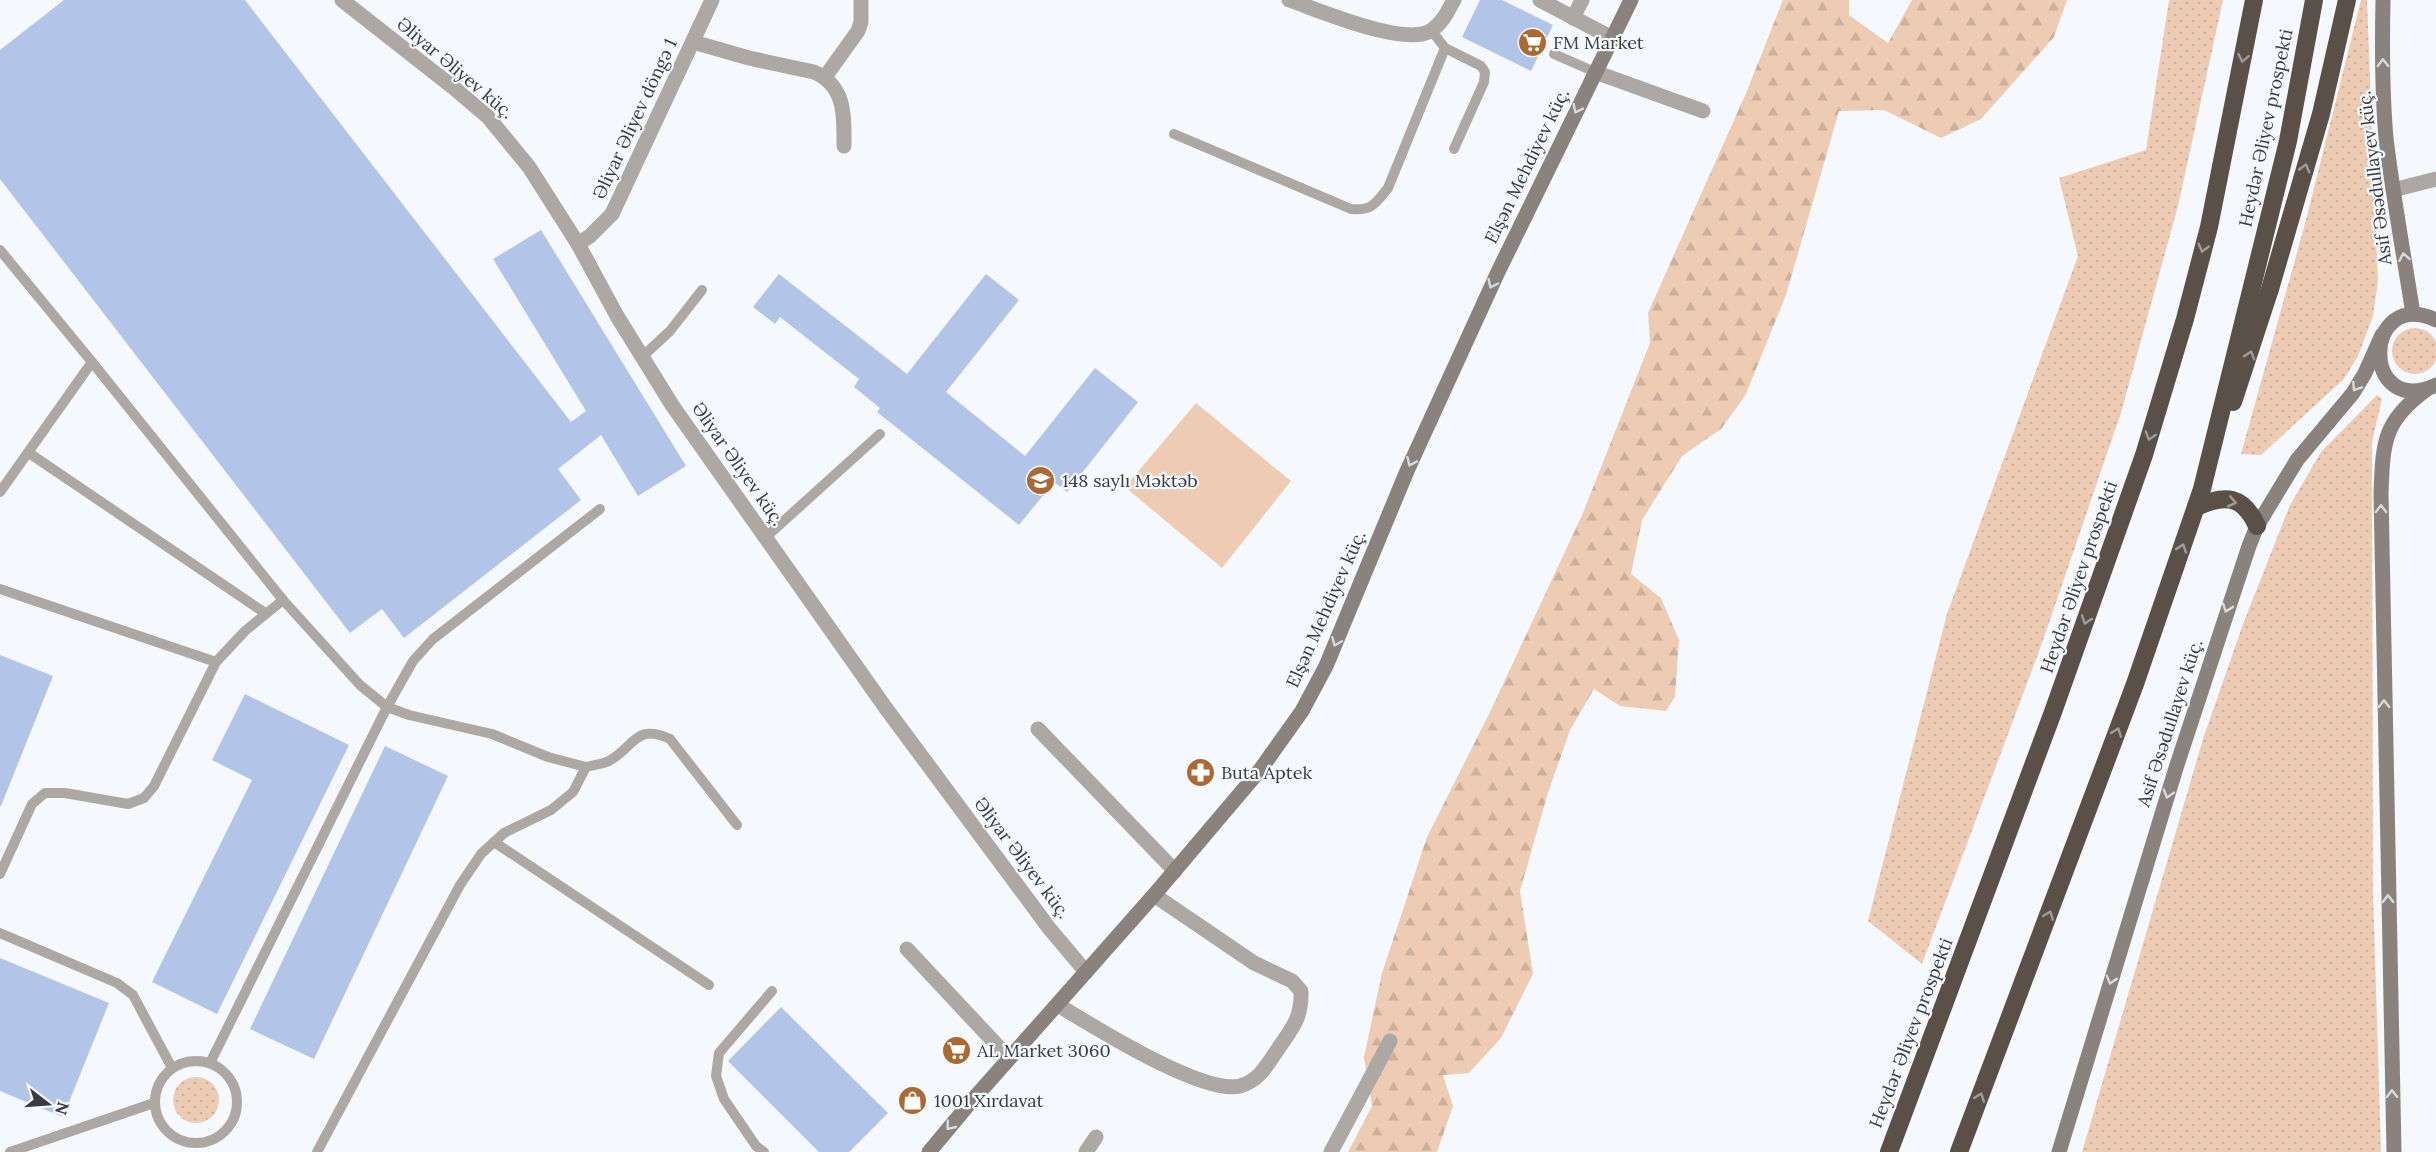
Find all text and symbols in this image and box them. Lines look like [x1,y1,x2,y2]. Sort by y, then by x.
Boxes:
street label: Əliyar Əliyev küç. [392,12,519,123]
supermarket icon: FM Market [1516,27,1548,59]
street label: Heydər Əliyev prospekti [2233,27,2298,229]
place label: FM Market [1553,31,1644,54]
street label: Əliyar Əliyev döngə 1 [587,35,682,203]
one-way arrow [2237,52,2250,62]
one-way arrow [2377,59,2389,68]
street label: Elşən Mehdiyev küç. [1479,84,1574,247]
street label: Asif Əsədullayev küç. [2352,90,2397,267]
one-way arrow [1573,102,1584,113]
one-way arrow [2298,163,2310,174]
one-way arrow [2198,242,2210,253]
one-way arrow [2398,252,2411,262]
one-way arrow [1487,278,1499,289]
one-way arrow [2243,350,2255,360]
one-way arrow [2352,381,2363,392]
street label: Əliyar Əliyev küç. [687,397,790,530]
one-way arrow [2145,430,2157,441]
one-way arrow [1407,456,1419,467]
school or university icon: 148 saylı Məktəb [1025,465,1057,497]
place label: 148 saylı Məktəb [1062,469,1198,492]
street label: Heydər Əliyev prospekti [2035,478,2122,676]
one-way arrow [2227,494,2237,507]
one-way arrow [2375,504,2387,513]
street label: Elşən Mehdiyev küç. [1281,527,1371,691]
one-way arrow [2174,543,2187,554]
one-way arrow [2222,602,2235,613]
one-way arrow [2080,614,2093,625]
one-way arrow [1331,635,1343,646]
street label: Asif Əsədullayev küç. [2131,636,2208,811]
one-way arrow [2378,699,2391,708]
one-way arrow [2110,727,2123,738]
pharmacy icon: Buta Aptek [1184,757,1216,789]
place label: Buta Aptek [1221,761,1313,784]
one-way arrow [2163,788,2175,799]
street label: Əliyar Əliyev küç. [969,792,1076,923]
one-way arrow [2382,894,2395,903]
one-way arrow [2042,910,2054,921]
street label: Heydər Əliyev prospekti [1864,935,1957,1131]
one-way arrow [2106,974,2118,985]
supermarket icon: AL Market 3060 [940,1035,972,1067]
place label: AL Market 3060 [976,1039,1111,1062]
north arrow [18,1074,78,1134]
shop icon: 1001 Xırdavat [897,1085,929,1117]
place label: 1001 Xırdavat [934,1089,1044,1112]
one-way arrow [2386,1089,2399,1098]
one-way arrow [1973,1092,1985,1103]
text: N [51,1100,74,1117]
one-way arrow [947,1119,958,1130]

